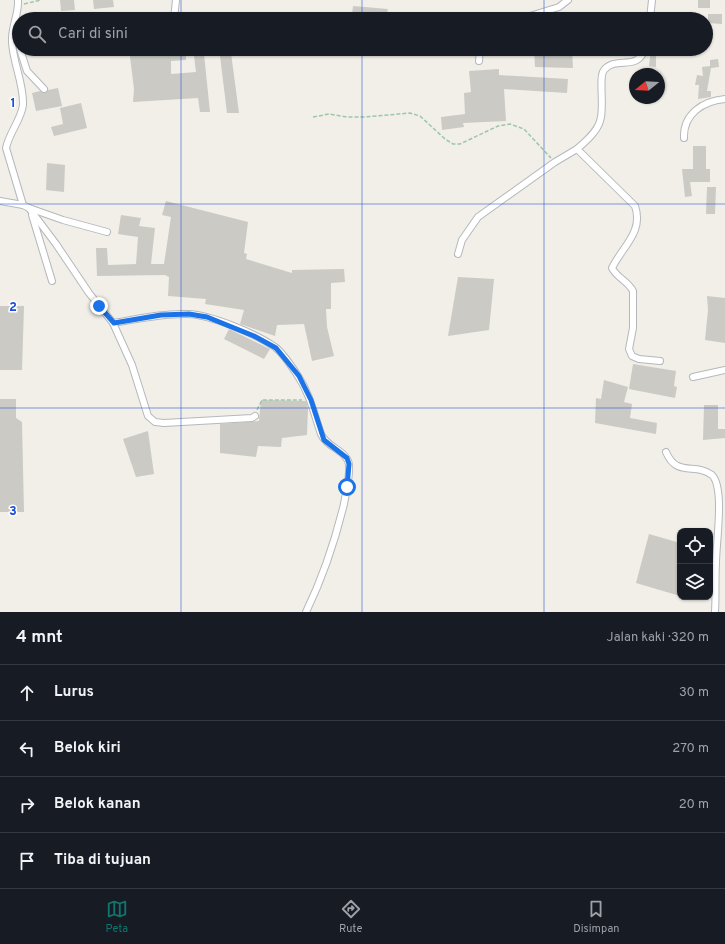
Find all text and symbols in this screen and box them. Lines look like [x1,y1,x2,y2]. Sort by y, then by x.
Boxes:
search box [12,12,713,56]
icon: search [26,23,48,45]
text: Cari di sini [58,25,128,44]
north arrow [629,68,665,104]
text: 1 [10,96,16,112]
route end [90,297,108,315]
text: 2 [9,300,17,316]
route start [338,478,356,496]
text: 3 [9,504,17,520]
map controls [677,528,713,600]
button: locate [677,528,713,564]
button: layers [677,564,713,600]
text: 4 mnt [16,627,63,649]
text: Jalan kaki · 320 m [607,630,709,646]
icon: ahead [16,682,38,704]
text: Lurus [54,683,94,702]
text: 30 m [679,685,709,701]
icon: left [16,738,38,760]
text: Belok kiri [54,739,121,758]
text: 270 m [672,741,709,757]
icon: right [16,794,38,816]
text: Belok kanan [54,795,141,814]
text: 20 m [679,797,709,813]
icon: arrive [16,850,38,872]
text: Tiba di tujuan [54,851,151,870]
tab: Peta [105,898,128,936]
tab: Rute [339,898,362,936]
tab: Disimpan [573,898,620,936]

